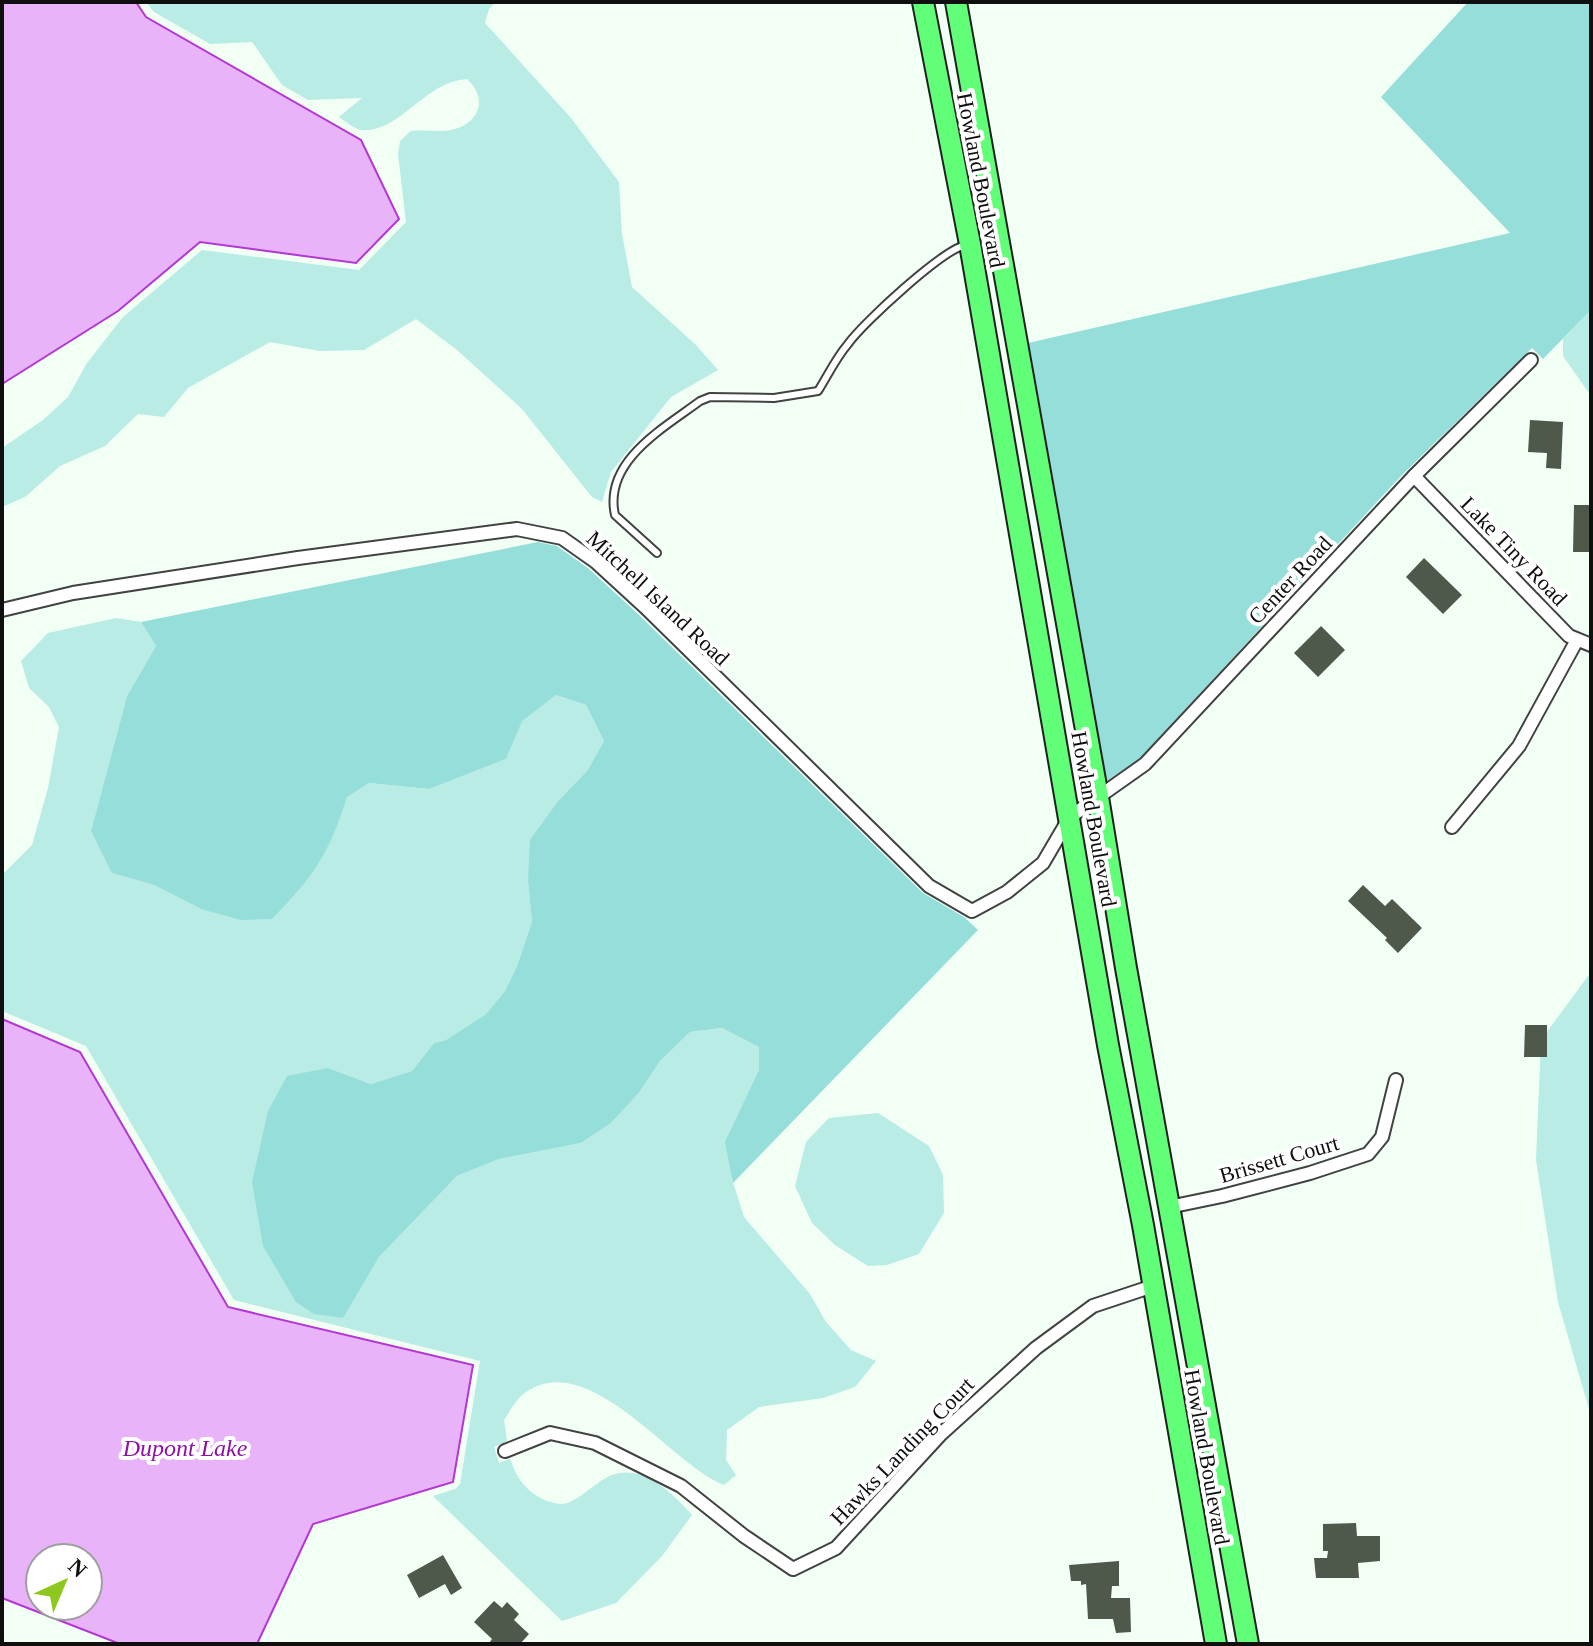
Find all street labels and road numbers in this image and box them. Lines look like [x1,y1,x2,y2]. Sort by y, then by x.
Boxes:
street label: Howland Boulevard [952,90,1010,270]
street label: Lake Tiny Road [1456,491,1572,611]
street label: Mitchell Island Road [582,526,734,670]
street label: Center Road [1243,531,1337,629]
street label: Howland Boulevard [1066,729,1122,909]
street label: Brissett Court [1217,1130,1341,1188]
street label: Howland Boulevard [1179,1367,1235,1547]
street label: Hawks Landing Court [825,1372,979,1530]

